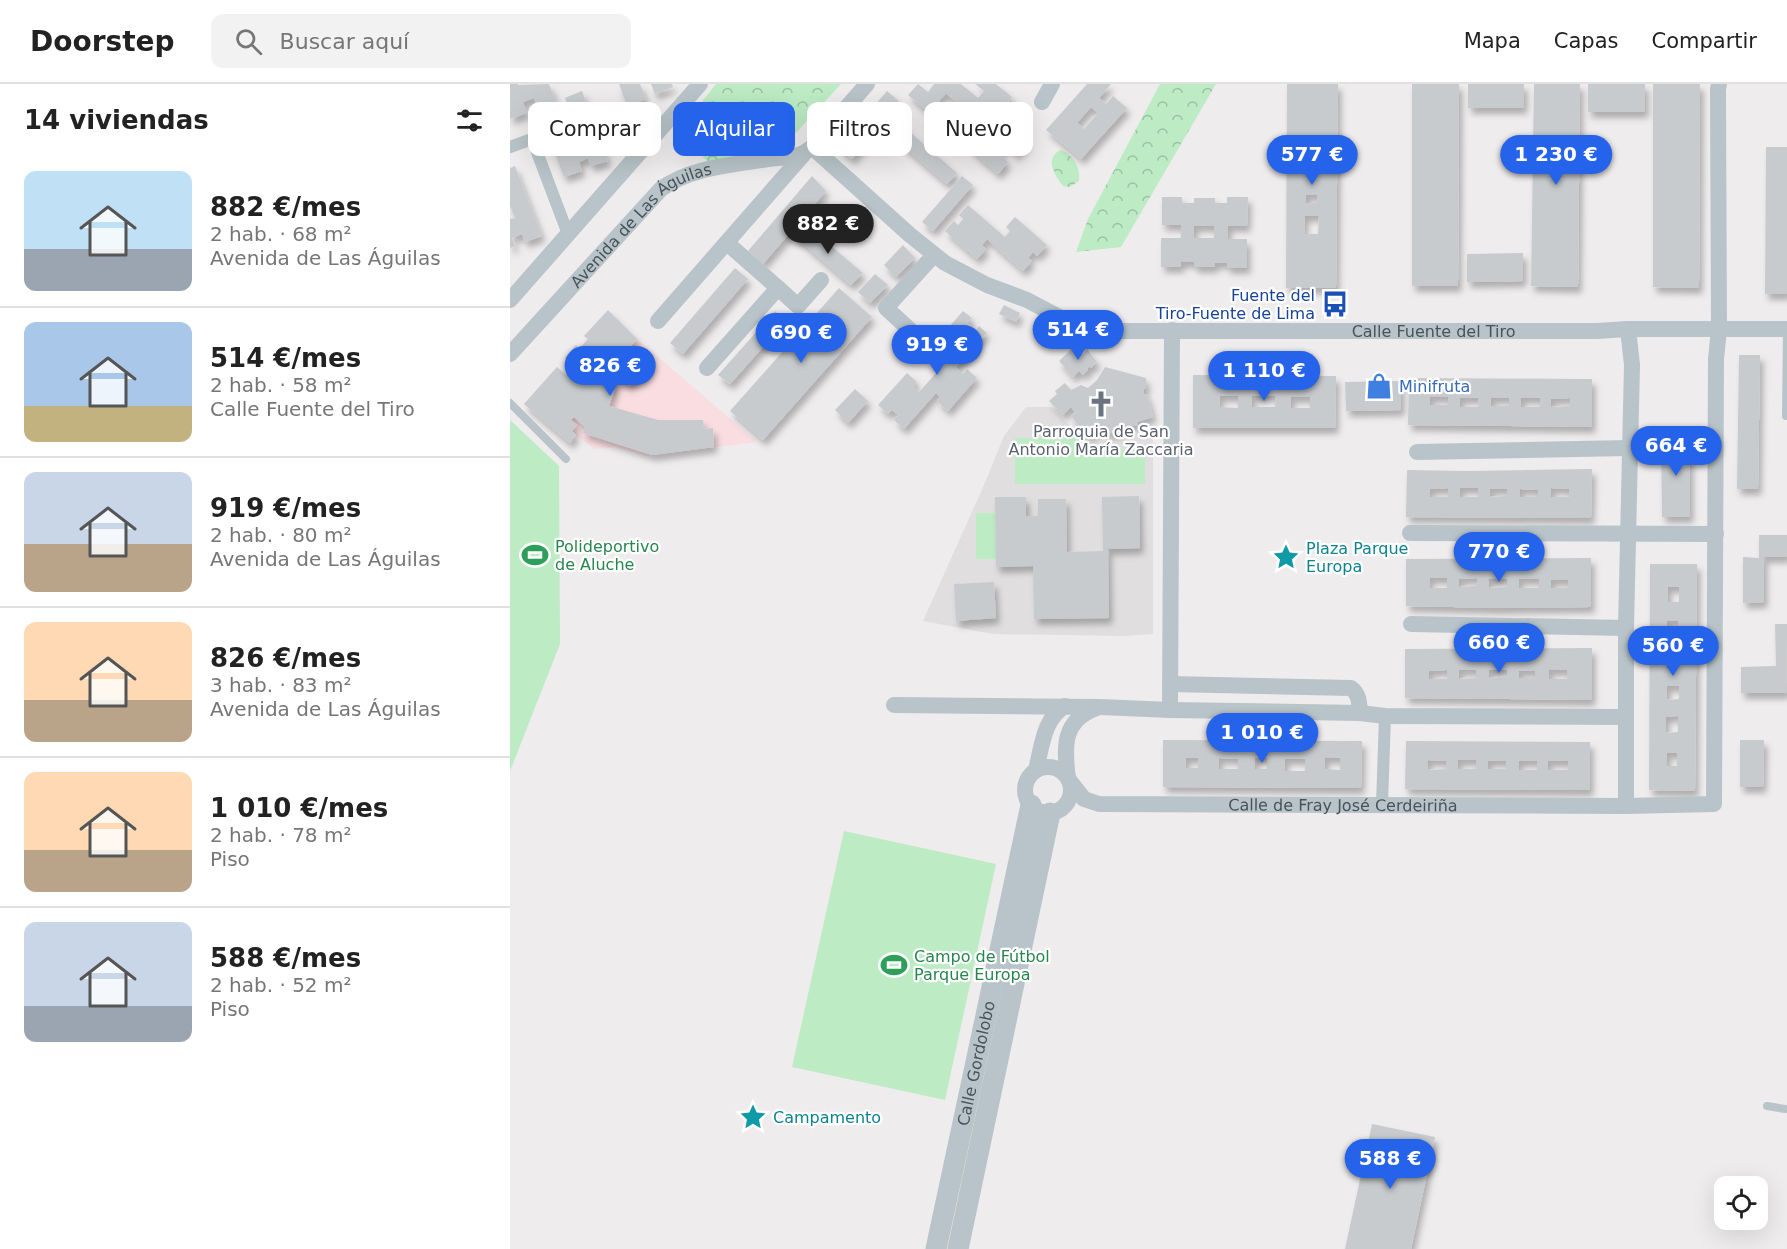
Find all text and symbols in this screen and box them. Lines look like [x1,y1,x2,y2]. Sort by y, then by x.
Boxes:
search box [211,14,631,68]
text: Doorstep [30,25,175,58]
icon: search [232,25,265,58]
text: Buscar aquí [280,29,409,54]
text: Mapa [1464,29,1521,53]
text: Capas [1554,29,1618,53]
text: Compartir [1651,29,1757,53]
chip: Comprar [528,102,661,156]
chip: Alquilar [673,102,795,156]
chip: Filtros [807,102,912,156]
chip: Nuevo [924,102,1033,156]
icon: filters [453,104,486,137]
text: 14 viviendas [24,105,209,135]
pin: 577 € [1270,135,1354,186]
pin: 1 230 € [1501,135,1611,186]
text: 577 € [1281,142,1343,166]
text: 1 230 € [1514,142,1598,166]
street label: Avenida de Las Águilas [566,159,713,291]
text: 882 €/mes [210,192,361,222]
icon: home [72,195,144,267]
pin: 882 € [786,204,870,255]
text: 882 € [797,211,859,235]
text: 2 hab. · 68 m² [210,222,351,246]
text: Avenida de Las Águilas [210,246,441,270]
place label: Fuente del Tiro-Fuente de Lima [1155,286,1315,323]
bus stop icon: Fuente del Tiro-Fuente de Lima [1320,289,1350,319]
pin: 514 € [1036,310,1120,361]
pin: 690 € [759,313,843,364]
text: 514 € [1047,317,1109,341]
text: 690 € [770,320,832,344]
street label: Calle Fuente del Tiro [1352,322,1515,341]
pin: 919 € [895,325,979,376]
text: 919 € [906,332,968,356]
text: 514 €/mes [210,343,361,373]
icon: home [72,346,144,418]
pin: 826 € [568,346,652,397]
pin: 1 110 € [1209,351,1319,402]
text: 826 € [579,353,641,377]
text: 1 110 € [1222,358,1306,382]
shop icon: Minifruta [1364,371,1394,401]
text: 2 hab. · 58 m² [210,373,351,397]
place label: Minifruta [1399,377,1470,396]
church icon: Parroquia de San Antonio María Zaccaria [1086,389,1116,419]
text: Calle Fuente del Tiro [210,397,415,421]
place label: Parroquia de San Antonio María Zaccaria [1008,422,1194,459]
pin: 664 € [1634,426,1718,477]
text: 664 € [1645,433,1707,457]
text: 919 €/mes [210,493,361,523]
icon: home [72,496,144,568]
text: 2 hab. · 80 m² [210,523,351,547]
pin: 770 € [1457,532,1541,583]
place label: Polideportivo de Aluche [555,537,659,574]
place label: Plaza Parque Europa [1306,539,1408,576]
text: 770 € [1468,539,1530,563]
sports icon: Polideportivo de Aluche [520,540,550,570]
place icon: Plaza Parque Europa [1271,542,1301,572]
text: Avenida de Las Águilas [210,547,441,571]
pin: 660 € [1457,623,1541,674]
pin: 560 € [1631,626,1715,677]
text: 660 € [1468,630,1530,654]
text: 560 € [1642,633,1704,657]
text: 826 €/mes [210,643,361,673]
icon: home [72,646,144,718]
text: 3 hab. · 83 m² [210,673,351,697]
text: Avenida de Las Águilas [210,697,441,721]
pin: 1 010 € [1207,713,1317,764]
text: 1 010 € [1220,720,1304,744]
text: 1 010 €/mes [210,793,388,823]
street label: Calle de Fray José Cerdeiriña [1228,795,1458,815]
icon: home [72,796,144,868]
text: 2 hab. · 78 m² [210,823,351,847]
text: Piso [210,847,250,871]
text: 588 €/mes [210,943,361,973]
icon: home [72,946,144,1018]
place label: Campo de Fútbol Parque Europa [914,947,1050,984]
sports icon: Campo de Fútbol Parque Europa [879,950,909,980]
text: 2 hab. · 52 m² [210,973,351,997]
text: Piso [210,997,250,1021]
street label: Calle Gordolobo [953,999,998,1128]
place icon: Campamento [738,1102,768,1132]
place label: Campamento [773,1108,881,1127]
pin: 588 € [1348,1139,1432,1190]
text: 588 € [1359,1146,1421,1170]
map controls [1714,1176,1768,1230]
button: locate [1714,1176,1768,1230]

